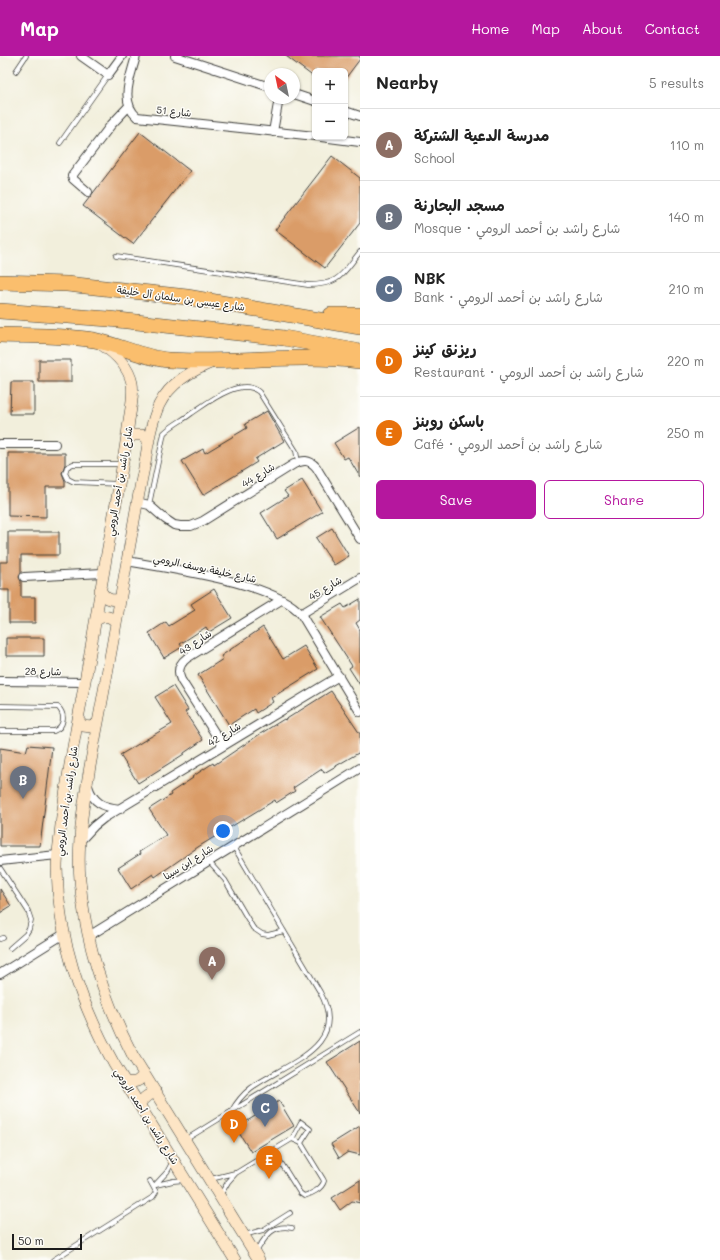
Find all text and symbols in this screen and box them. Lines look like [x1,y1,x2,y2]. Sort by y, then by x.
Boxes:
text: Map [20,16,59,41]
text: Home [471,19,509,38]
text: Map [531,19,560,38]
text: About [582,19,623,38]
text: Contact [645,19,700,38]
north arrow [264,68,300,104]
map controls [312,68,348,140]
button: + [312,68,348,104]
text: Nearby [376,71,438,93]
text: 5 results [649,74,704,91]
street label: شارع 51 [156,102,192,121]
button: − [312,104,348,140]
text: مدرسة الدعية الشتركة [414,125,549,145]
text: A [384,136,394,153]
text: 110 m [670,136,704,153]
text: School [414,149,455,166]
text: مسجد البحارنة [414,195,505,215]
text: B [385,208,393,225]
text: 140 m [668,208,704,225]
text: Mosque · شارع راشد بن أحمد الرومي [414,219,620,236]
text: NBK [414,268,445,288]
text: C [384,280,394,297]
text: 210 m [668,280,704,297]
street label: شارع عيسى بن سلمان آل خليفة [116,282,246,315]
text: Bank · شارع راشد بن أحمد الرومي [414,288,603,305]
text: ريزنق كينز [414,339,477,359]
text: D [384,352,394,369]
text: 220 m [667,352,704,369]
text: Restaurant · شارع راشد بن أحمد الرومي [414,363,644,380]
text: باسكن روبنز [414,411,484,431]
text: E [385,424,393,441]
text: 250 m [667,424,704,441]
street label: شارع راشد بن أحمد الرومي [102,425,139,537]
text: Café · شارع راشد بن أحمد الرومي [414,435,603,452]
street label: شارع 44 [239,459,278,491]
button: Save [376,480,536,519]
button: Share [544,480,704,519]
street label: شارع خليفة يوسف الرومي [152,550,258,589]
street label: شارع 45 [306,572,345,604]
street label: شارع 43 [176,626,215,659]
street label: شارع 28 [25,664,62,679]
street label: شارع 42 [205,719,244,750]
street label: شارع راشد بن أحمد الرومي [51,745,84,857]
pin: B [10,766,36,799]
your location [213,821,233,841]
street label: شارع ابن سينا [160,841,216,884]
pin: A [199,947,225,980]
street label: شارع راشد بن أحمد الرومي [109,1065,183,1169]
pin: C [252,1094,278,1127]
pin: D [221,1110,247,1143]
pin: E [256,1146,282,1179]
scale bar [12,1232,82,1251]
text: 50 m [18,1233,44,1248]

